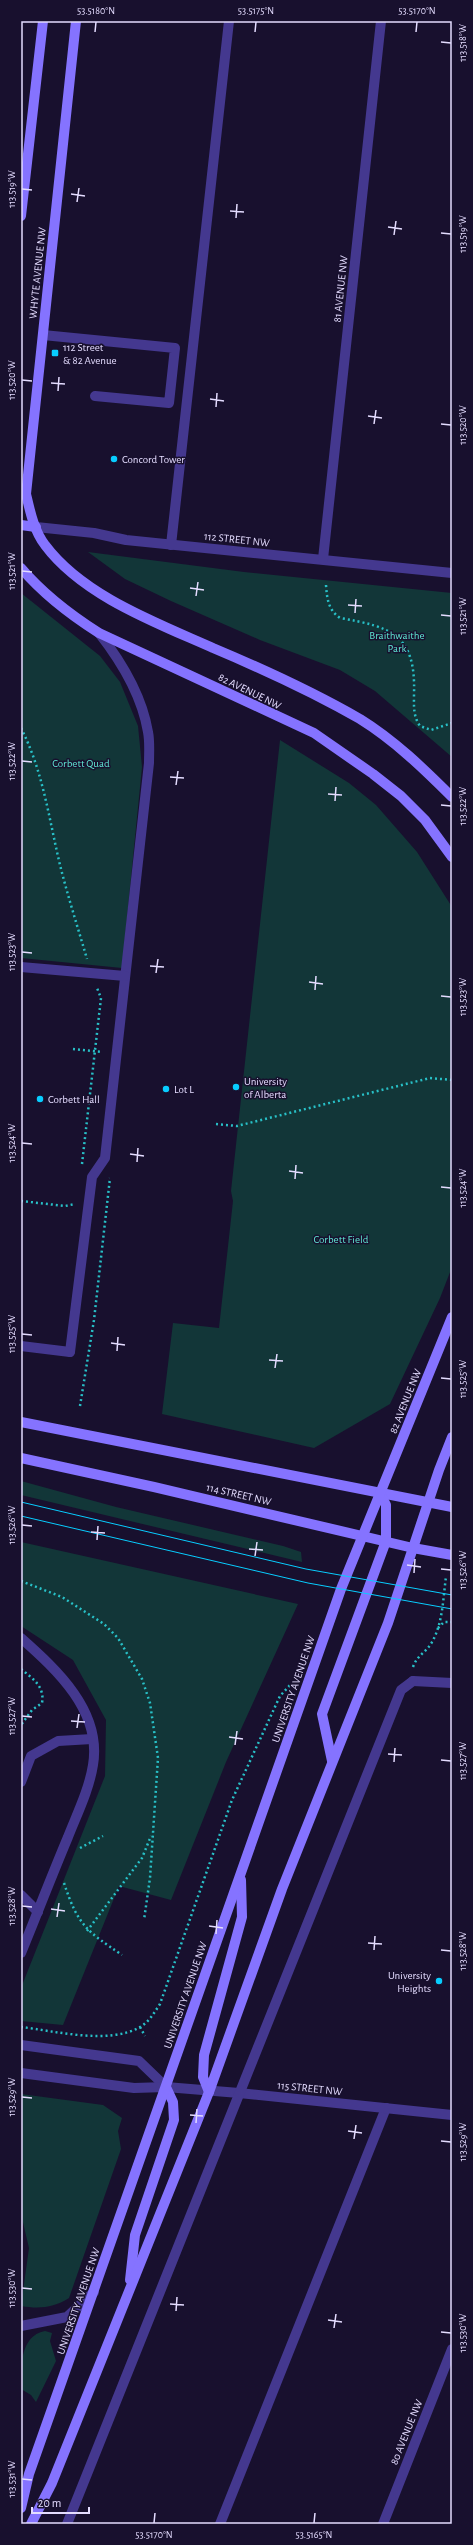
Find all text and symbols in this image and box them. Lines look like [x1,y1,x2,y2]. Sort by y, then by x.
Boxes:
text: 53.5180°N [77,6,115,16]
text: 53.5175°N [238,6,274,16]
text: 53.5170°N [398,6,436,16]
text: 113.518°W [458,24,468,62]
text: 113.519°W [7,170,17,208]
text: 113.519°W [458,215,468,253]
street label: WHYTE AVENUE NW [27,227,48,319]
street label: 81 AVENUE NW [332,255,349,323]
place label: 112 Street & 82 Avenue [63,342,117,366]
marker: 112 Street & 82 Avenue [50,348,60,358]
text: 113.520°W [7,360,17,400]
text: 113.520°W [458,405,468,445]
marker: Concord Tower [109,454,119,464]
place label: Concord Tower [122,454,185,465]
street label: 112 STREET NW [204,531,270,548]
text: 113.521°W [7,552,17,590]
text: 113.521°W [458,597,468,635]
park label: Braithwaithe Park [369,630,425,654]
street label: 82 AVENUE NW [217,672,283,711]
text: 113.522°W [7,742,17,780]
park label: Corbett Quad [52,758,110,769]
text: 113.522°W [458,787,468,825]
text: 113.523°W [7,933,17,971]
text: 113.523°W [458,978,468,1016]
place label: University of Alberta [244,1076,287,1100]
marker: University of Alberta [231,1082,241,1092]
marker: Lot L [161,1084,171,1094]
place label: Lot L [174,1084,194,1095]
marker: Corbett Hall [35,1094,45,1104]
place label: Corbett Hall [48,1094,100,1105]
text: 113.524°W [7,1124,17,1162]
text: 113.524°W [458,1169,468,1207]
park label: Corbett Field [314,1234,369,1245]
text: 113.525°W [7,1315,17,1353]
text: 113.525°W [458,1360,468,1398]
street label: 82 AVENUE NW [388,1367,423,1435]
street label: 114 STREET NW [205,1482,273,1507]
text: 113.526°W [7,1506,17,1544]
text: 113.526°W [458,1551,468,1589]
street label: UNIVERSITY AVENUE NW [270,1634,317,1744]
text: 113.527°W [7,1697,17,1735]
text: 113.527°W [458,1742,468,1780]
text: 113.528°W [7,1887,17,1925]
text: 113.528°W [458,1932,468,1970]
street label: UNIVERSITY AVENUE NW [162,1940,209,2050]
place label: University Heights [388,1970,431,1994]
marker: University Heights [434,1976,444,1986]
text: 113.529°W [7,2078,17,2116]
street label: 115 STREET NW [277,2080,343,2097]
text: 113.529°W [458,2123,468,2161]
street label: UNIVERSITY AVENUE NW [55,2246,102,2356]
text: 113.530°W [7,2268,17,2307]
text: 113.530°W [458,2313,468,2352]
street label: 80 AVENUE NW [388,2398,425,2466]
text: 113.531°W [7,2460,17,2498]
scale bar [32,2489,89,2515]
text: 20 m [38,2497,61,2509]
text: 53.5170°N [135,2530,173,2540]
text: 53.5165°N [296,2530,332,2540]

